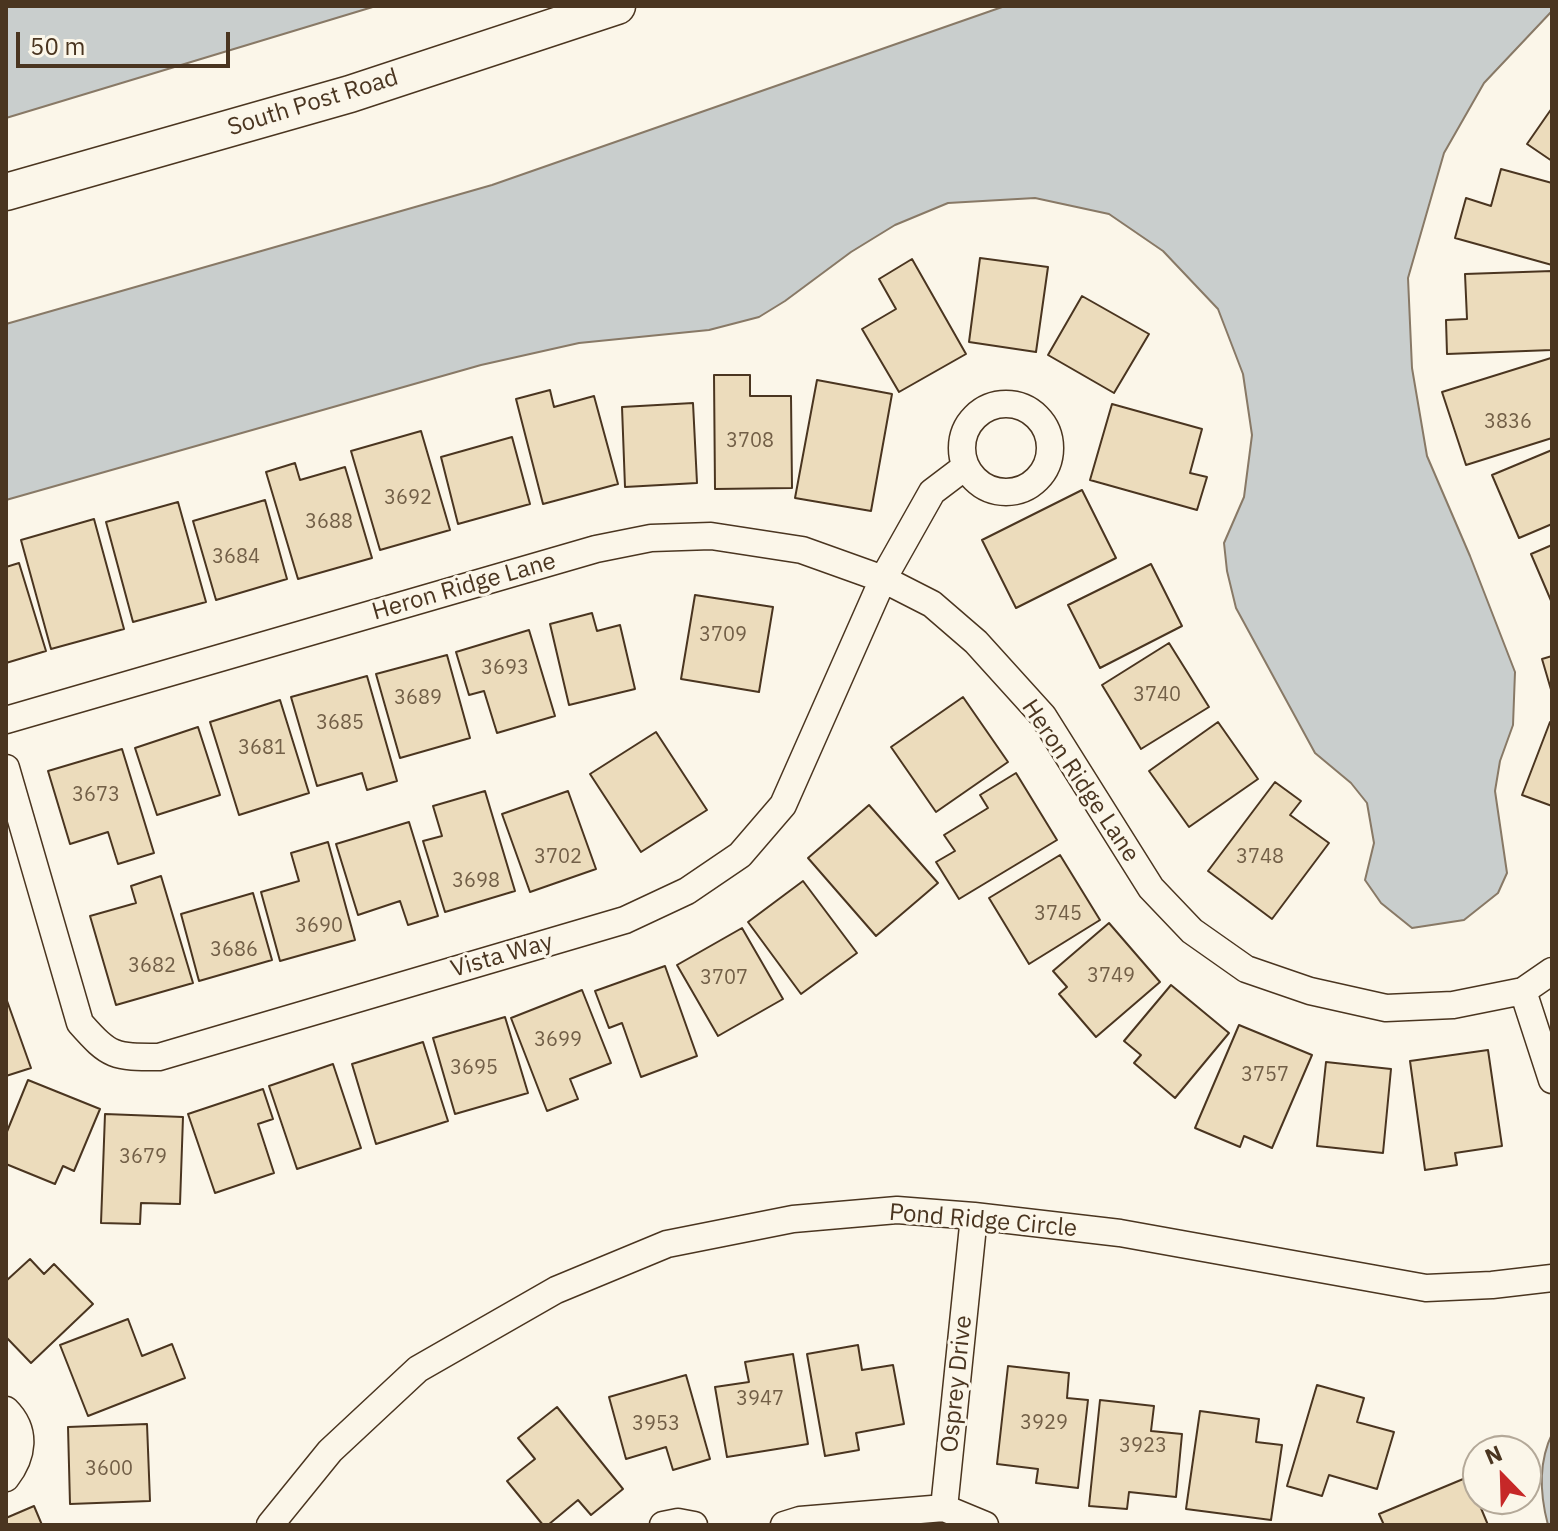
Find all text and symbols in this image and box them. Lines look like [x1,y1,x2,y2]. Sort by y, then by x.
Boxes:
scale bar [20,16,234,66]
text: 50 m [30,30,85,62]
street label: South Post Road [224,63,402,143]
house number: 3836 [1484,410,1532,434]
house number: 3708 [726,429,774,453]
house number: 3692 [384,486,432,510]
house number: 3688 [305,510,353,534]
house number: 3684 [212,545,260,569]
street label: Heron Ridge Lane [369,547,559,627]
house number: 3709 [699,623,747,647]
house number: 3693 [481,656,529,680]
house number: 3740 [1133,683,1181,707]
house number: 3689 [394,686,442,710]
street label: Heron Ridge Lane [1015,694,1145,868]
house number: 3685 [316,711,364,735]
house number: 3681 [238,736,286,760]
house number: 3673 [72,783,120,807]
house number: 3702 [534,845,582,869]
house number: 3748 [1236,845,1284,869]
house number: 3698 [452,869,500,893]
house number: 3745 [1034,902,1082,926]
house number: 3690 [295,914,343,938]
street label: Vista Way [448,928,556,984]
house number: 3686 [210,938,258,962]
house number: 3682 [128,954,176,978]
house number: 3749 [1087,964,1135,988]
house number: 3707 [700,966,748,990]
house number: 3699 [534,1028,582,1052]
house number: 3695 [450,1056,498,1080]
house number: 3757 [1241,1063,1289,1087]
house number: 3679 [119,1145,167,1169]
street label: Pond Ridge Circle [888,1198,1078,1244]
street label: Osprey Drive [935,1314,979,1454]
house number: 3947 [736,1387,784,1411]
house number: 3929 [1020,1411,1068,1435]
house number: 3953 [632,1412,680,1436]
house number: 3923 [1119,1434,1167,1458]
north arrow [1462,1435,1542,1515]
text: N [1480,1438,1506,1471]
house number: 3600 [85,1457,133,1481]

